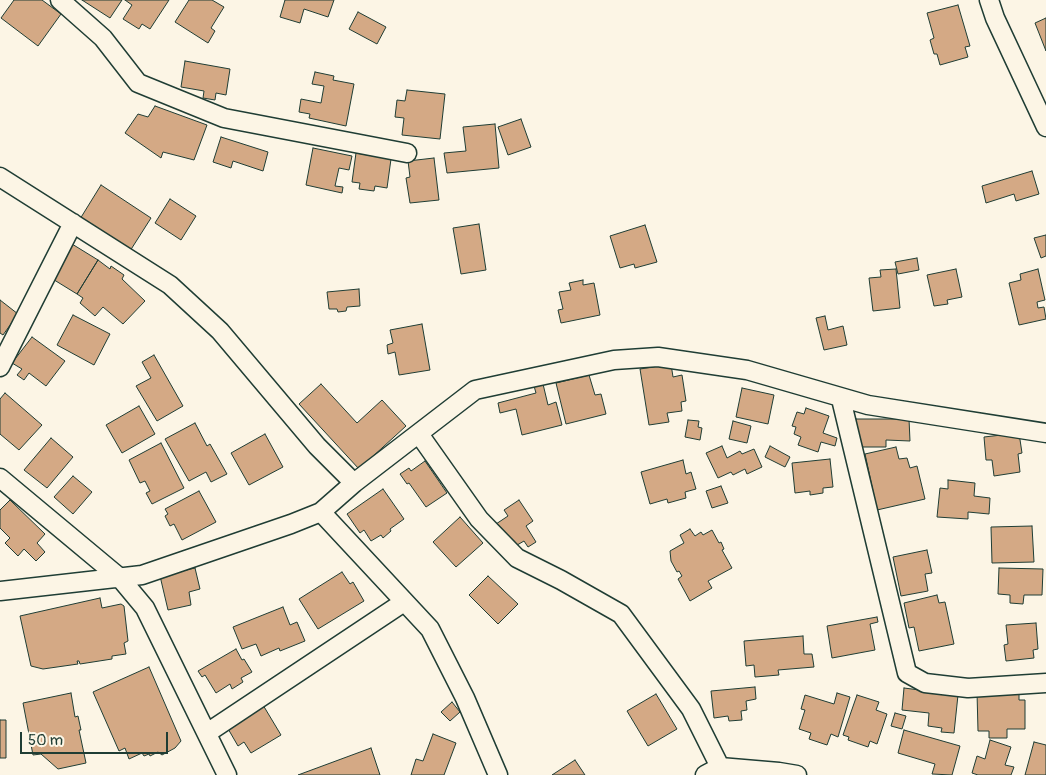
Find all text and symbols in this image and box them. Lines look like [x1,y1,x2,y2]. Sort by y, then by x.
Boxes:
scale bar [22,722,170,754]
text: 50 m [28,731,63,750]

